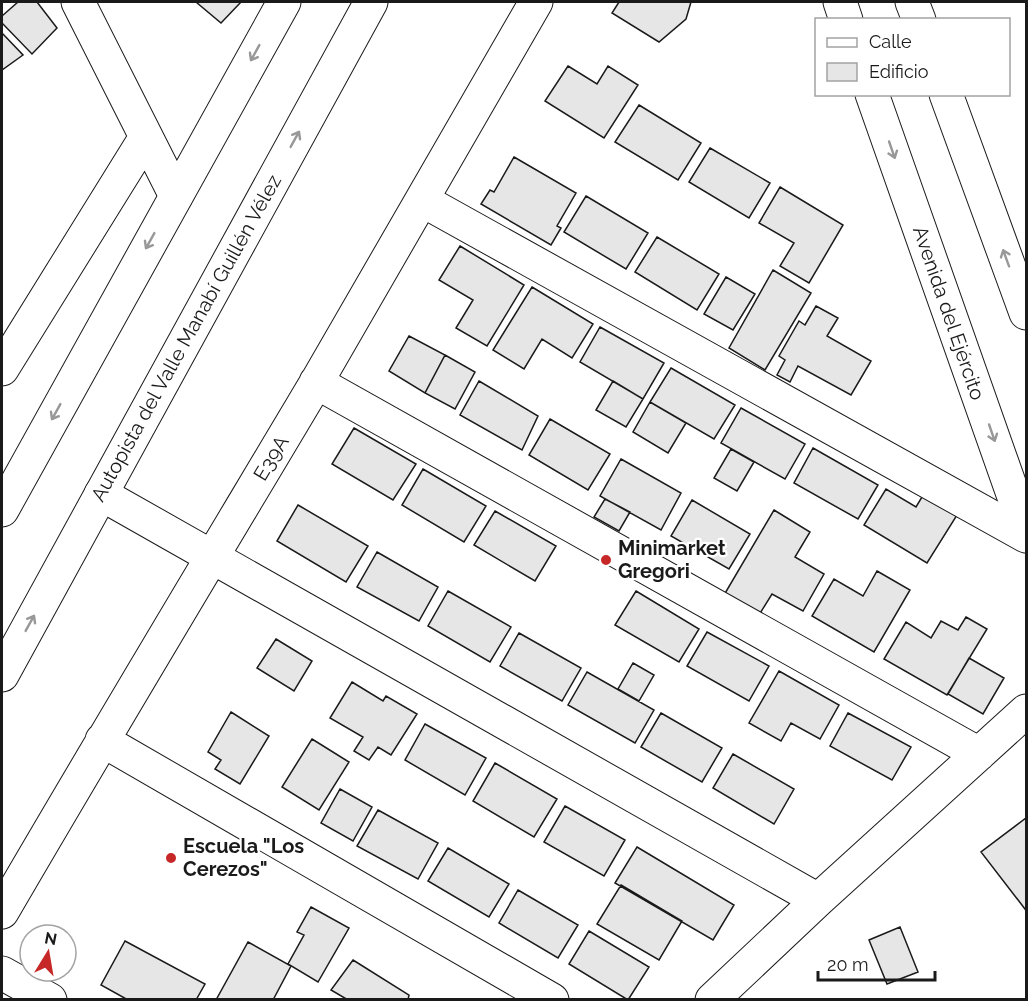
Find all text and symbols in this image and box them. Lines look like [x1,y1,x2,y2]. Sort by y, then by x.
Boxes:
legend [815,18,1010,96]
text: Calle [869,31,912,52]
one-way arrow [249,44,261,61]
text: Edificio [869,61,929,82]
one-way arrow [290,131,301,149]
one-way arrow [887,140,898,159]
street label: Autopista del Valle Manabí Guillén Vélez [86,170,286,506]
street label: Avenida del Ejército [908,223,990,403]
one-way arrow [144,232,156,249]
one-way arrow [1000,249,1011,268]
one-way arrow [50,403,62,420]
one-way arrow [987,423,998,441]
street label: E39A [248,431,294,485]
place label: Minimarket Gregori [618,536,726,583]
marker: Minimarket Gregori [599,553,613,567]
one-way arrow [24,615,36,632]
place label: Escuela "Los Cerezos" [183,834,304,881]
marker: Escuela "Los Cerezos" [164,851,178,865]
north arrow [18,923,78,983]
text: N [43,928,59,949]
scale bar [818,944,935,982]
text: 20 m [827,954,869,975]

